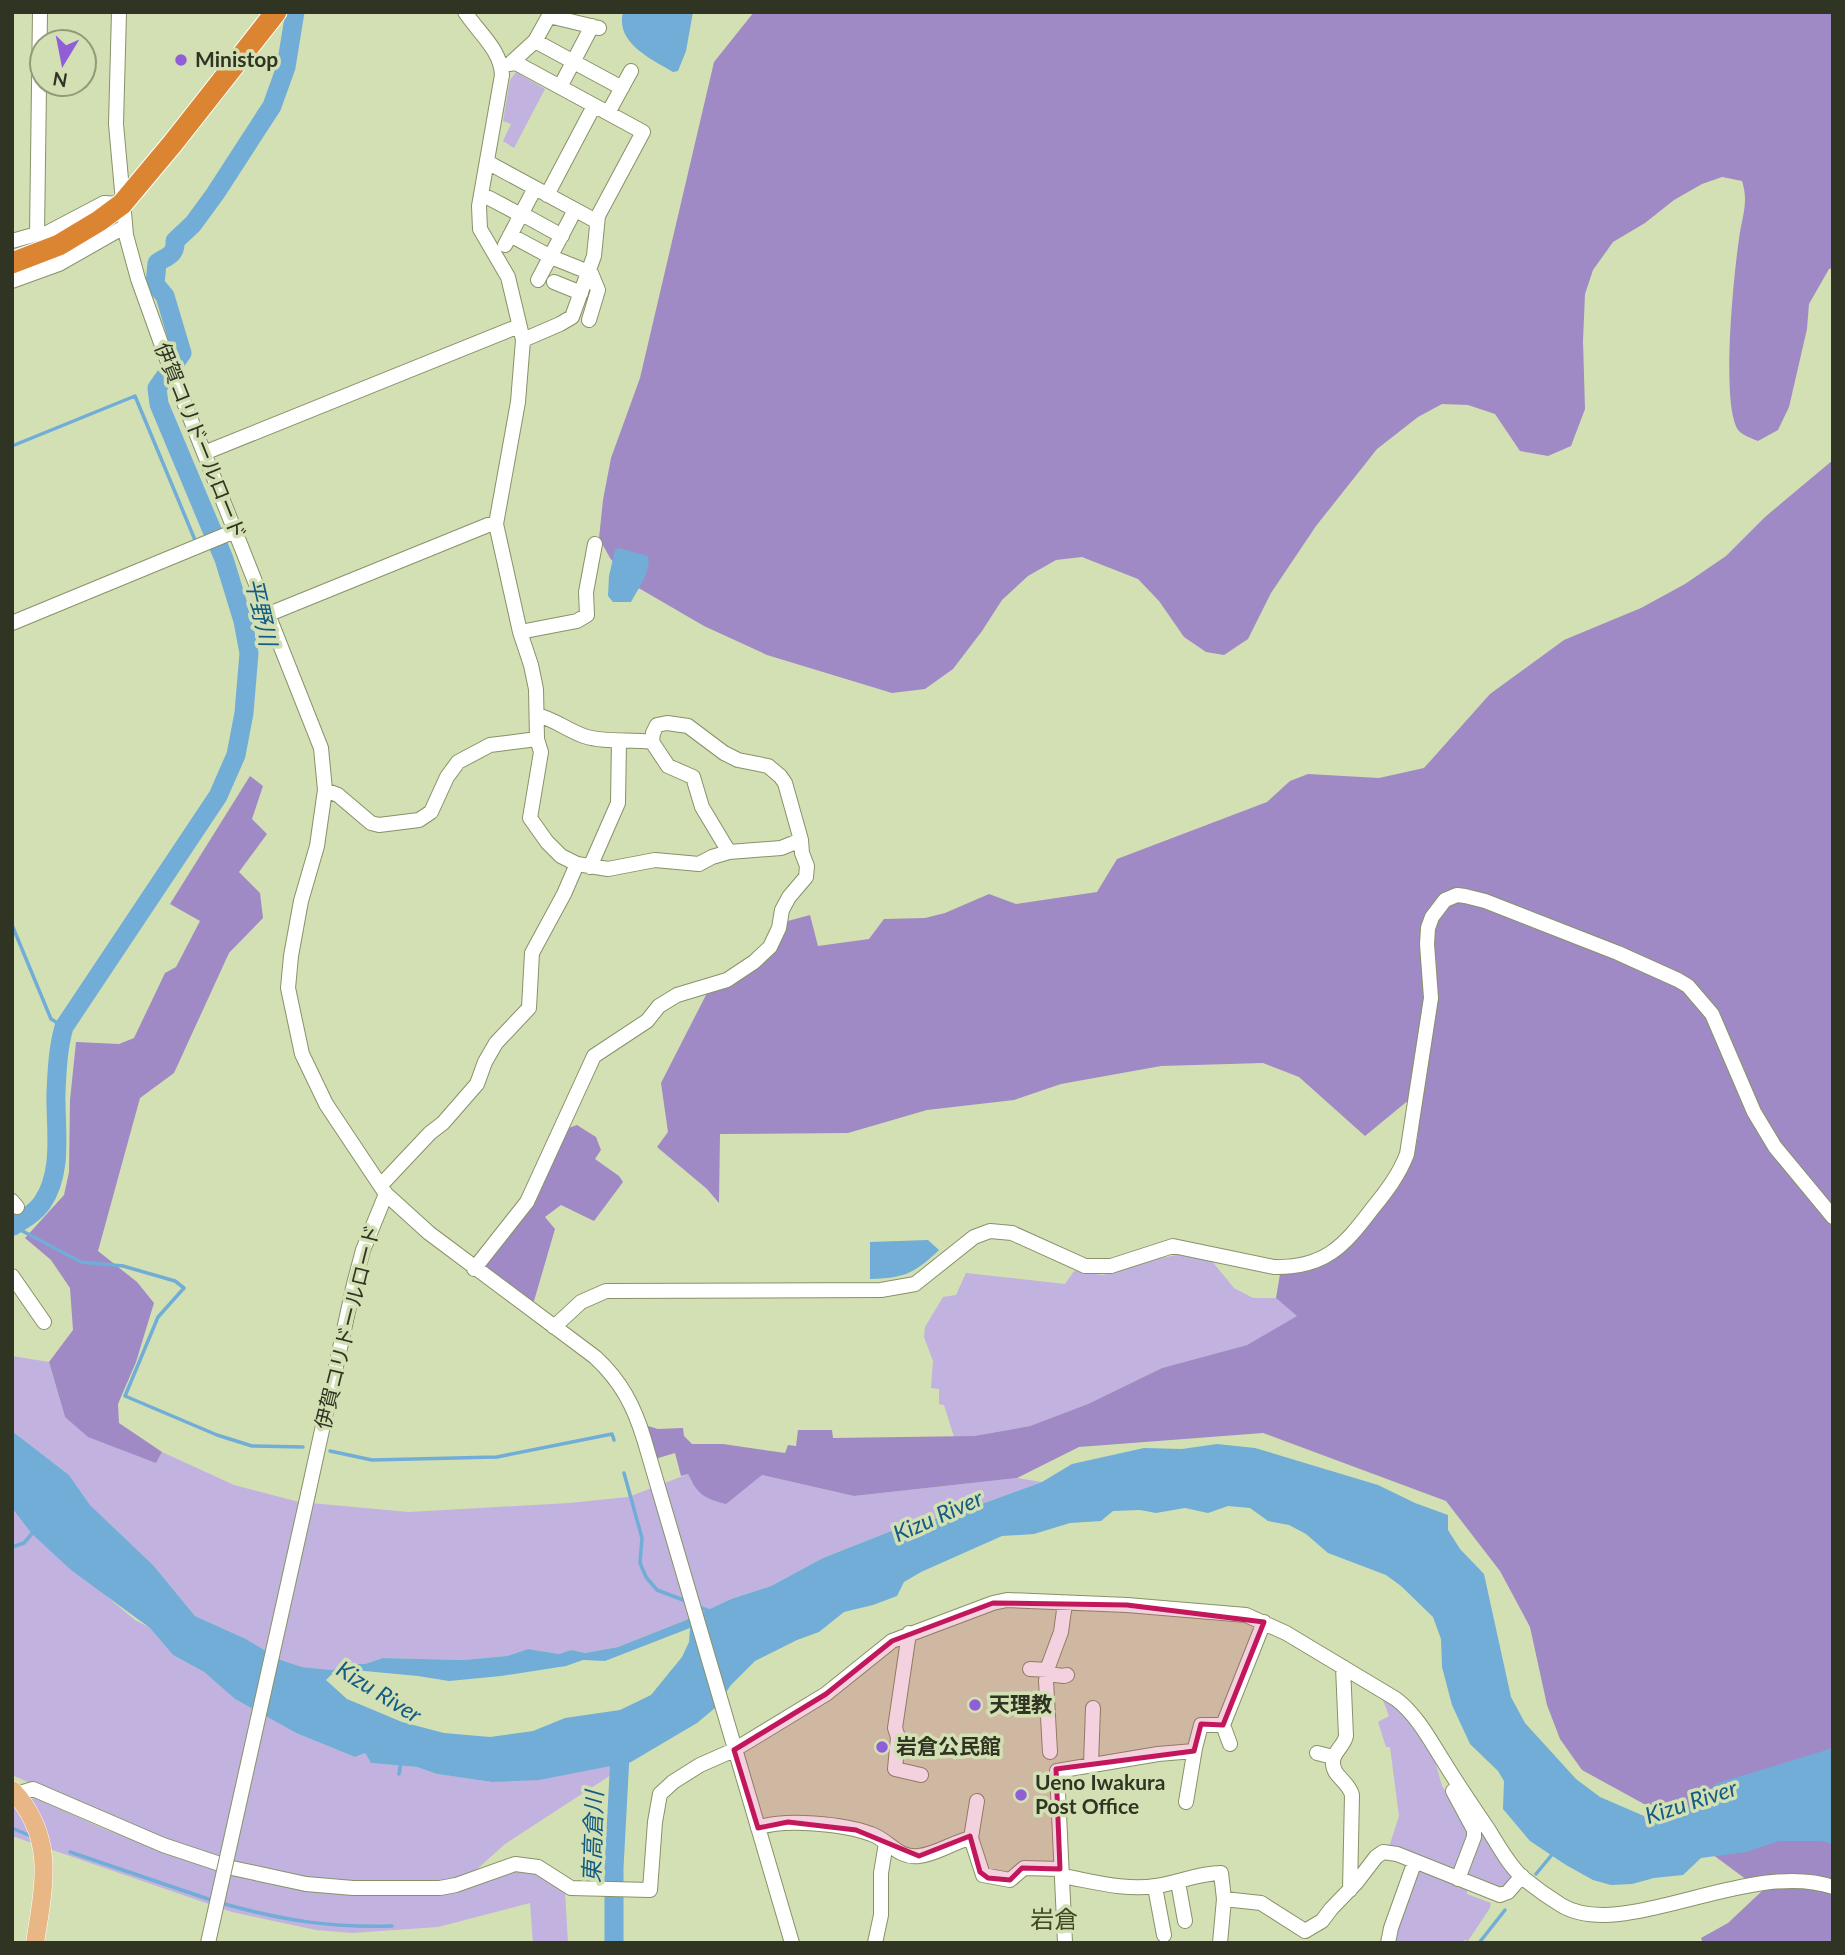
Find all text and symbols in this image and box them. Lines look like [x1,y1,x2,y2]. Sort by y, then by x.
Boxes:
north arrow [28,28,98,98]
place label: Ministop [195,46,278,71]
marker: Ministop [173,52,189,68]
text: N [51,68,69,93]
street label: 伊賀コリドールロード [150,338,252,542]
water label: 平野川 [241,575,284,651]
street label: 伊賀コリドールロード [309,1222,384,1432]
water label: Kizu River [889,1483,988,1547]
water label: Kizu River [332,1654,428,1729]
place label: 天理教 [989,1691,1052,1716]
marker: 天理教 [967,1697,983,1713]
place label: 岩倉公民館 [896,1733,1001,1758]
marker: 岩倉公民館 [874,1739,890,1755]
place label: Ueno Iwakura Post Office [1035,1769,1165,1818]
water label: Kizu River [1641,1773,1741,1829]
marker: Ueno Iwakura Post Office [1013,1787,1029,1803]
water label: 東高倉川 [576,1788,608,1883]
district label: 岩倉 [1030,1904,1078,1933]

